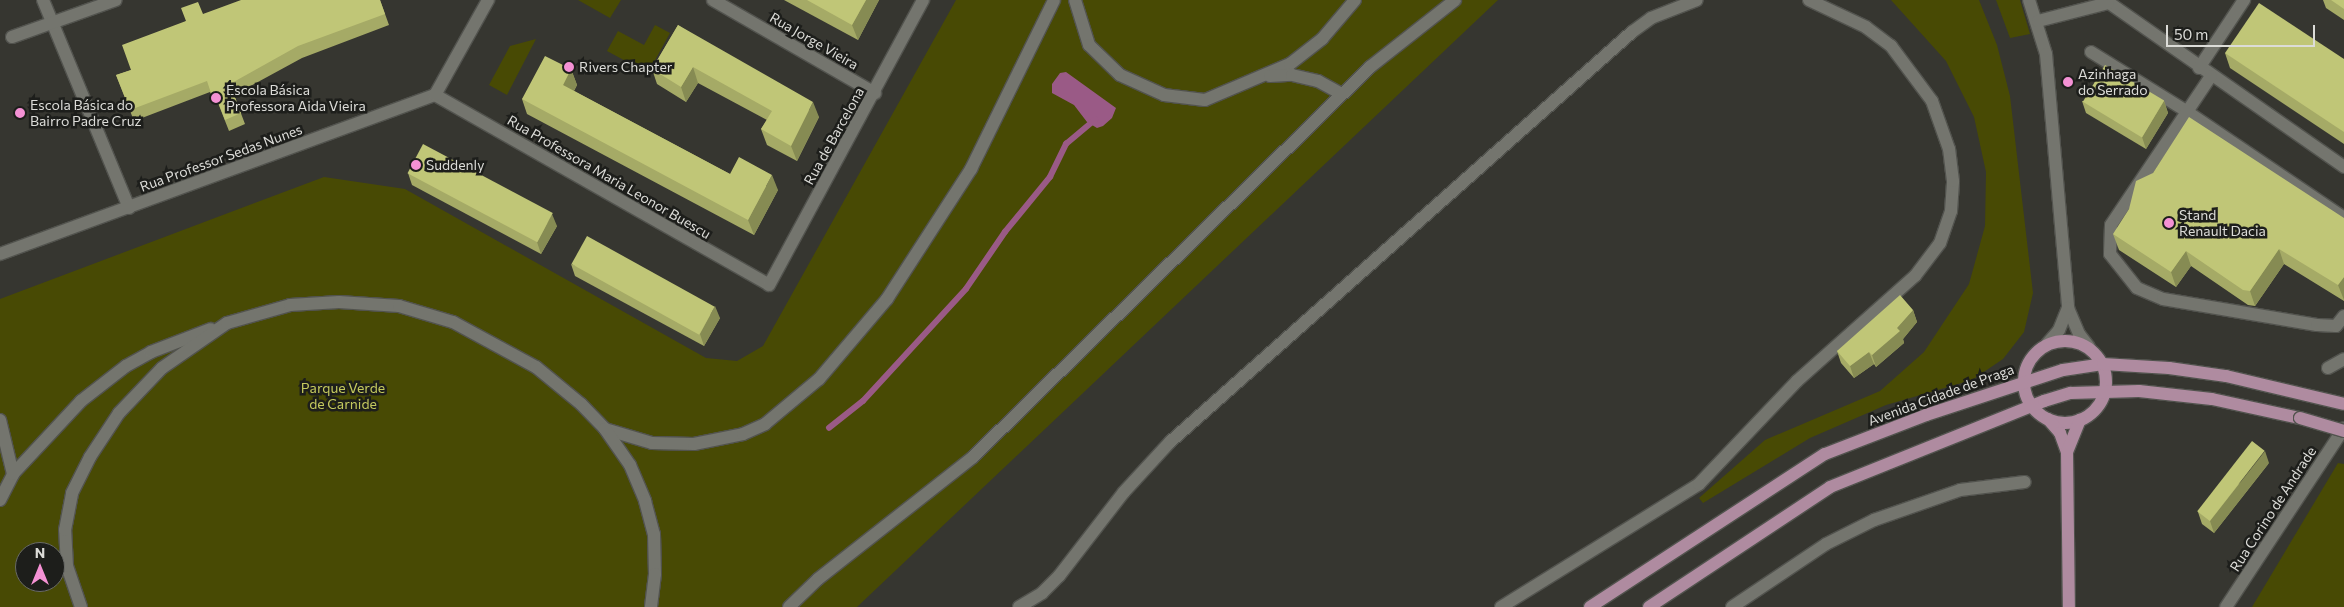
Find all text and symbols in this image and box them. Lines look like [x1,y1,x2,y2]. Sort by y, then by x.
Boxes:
street label: Rua Jorge Vieira [767,9,861,73]
scale bar [2169,15,2318,47]
text: 50 m [2174,25,2208,43]
place label: Rivers Chapter [579,59,672,75]
marker: Rivers Chapter [563,61,575,73]
place label: Azinhaga do Serrado [2078,66,2148,98]
marker: Azinhaga do Serrado [2062,76,2074,88]
place label: Escola Básica Professora Aida Vieira [226,82,366,114]
street label: Rua de Barcelona [800,84,868,188]
marker: Escola Básica Professora Aida Vieira [210,92,222,104]
place label: Escola Básica do Bairro Padre Cruz [30,97,142,130]
marker: Escola Básica do Bairro Padre Cruz [14,107,26,119]
street label: Rua Professora Maria Leonor Buescu [504,112,714,242]
street label: Rua Professor Sedas Nunes [137,121,305,195]
place label: Suddenly [426,157,484,173]
marker: Suddenly [410,159,422,171]
place label: Stand Renault Dacia [2179,207,2266,240]
marker: Stand Renault Dacia [2163,217,2175,229]
street label: Avenida Cidade de Praga [1866,361,2016,429]
park label: Parque Verde de Carnide [301,380,385,412]
street label: Rua Corino de Andrade [2226,443,2320,575]
north arrow [15,542,65,592]
text: N [35,544,45,561]

